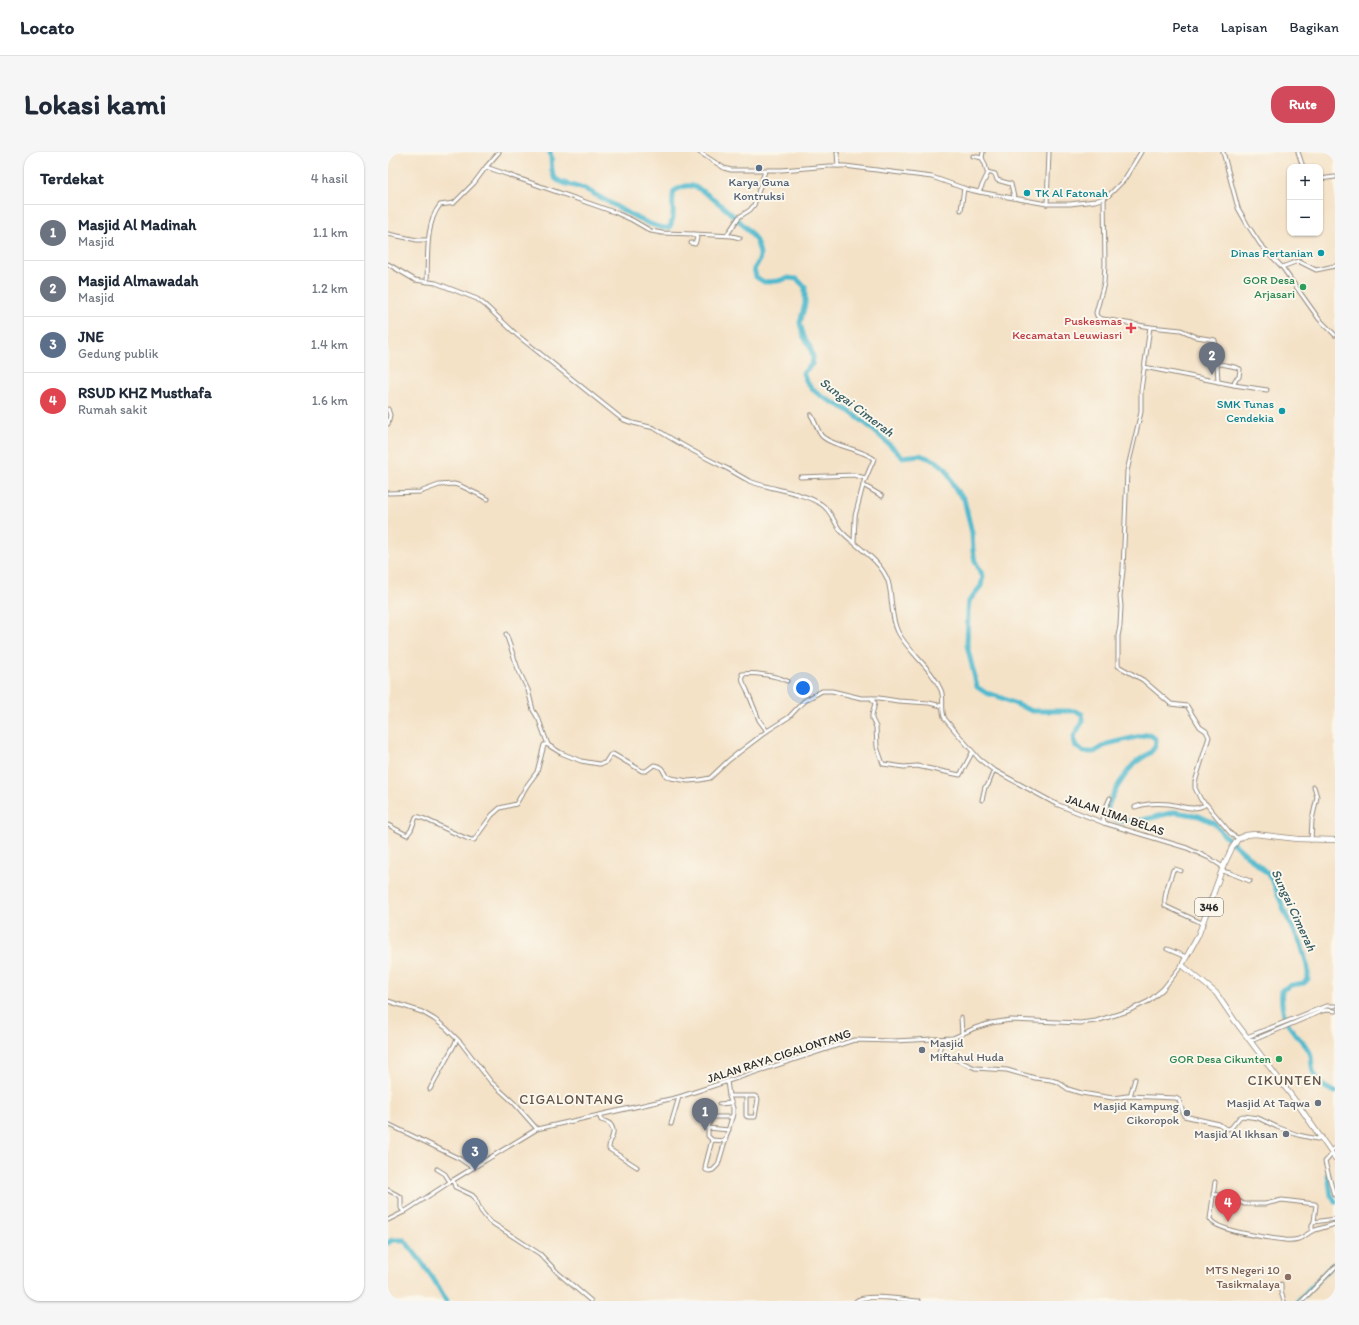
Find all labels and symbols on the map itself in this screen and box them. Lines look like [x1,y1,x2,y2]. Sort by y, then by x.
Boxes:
marker: Karya Guna Kontruksi [754,163,764,173]
place label: Karya Guna Kontruksi [729,175,790,203]
place label: TK Al Fatonah [1035,186,1109,200]
marker: TK Al Fatonah [1022,188,1032,198]
place label: Dinas Pertanian [1231,246,1313,260]
marker: Dinas Pertanian [1316,248,1326,258]
place label: GOR Desa Arjasari [1243,273,1295,301]
marker: GOR Desa Arjasari [1298,282,1308,292]
place label: Puskesmas Kecamatan Leuwiasri [1012,314,1122,342]
marker: Puskesmas Kecamatan Leuwiasri [1125,322,1137,334]
pin: 2 [1199,342,1225,375]
water label: Sungai Cimerah [817,374,897,440]
place label: SMK Tunas Cendekia [1217,397,1275,425]
marker: SMK Tunas Cendekia [1277,406,1287,416]
your location [793,678,813,698]
street label: JALAN LIMA BELAS [1064,792,1166,839]
water label: Sungai Cimerah [1269,867,1320,954]
road number: 346 [1195,898,1223,916]
street label: JALAN RAYA CIGALONTANG [705,1026,853,1086]
place label: Masjid Miftahul Huda [930,1036,1004,1064]
marker: Masjid Miftahul Huda [917,1045,927,1055]
place label: GOR Desa Cikunten [1169,1052,1272,1066]
marker: GOR Desa Cikunten [1274,1054,1284,1064]
district label: CIKUNTEN [1248,1072,1322,1089]
district label: CIGALONTANG [519,1091,625,1108]
place label: Masjid At Taqwa [1227,1096,1310,1110]
pin: 1 [692,1098,718,1131]
marker: Masjid At Taqwa [1313,1098,1323,1108]
place label: Masjid Kampung Cikoropok [1093,1099,1180,1127]
marker: Masjid Kampung Cikoropok [1182,1108,1192,1118]
place label: Masjid Al Ikhsan [1194,1127,1279,1141]
marker: Masjid Al Ikhsan [1281,1129,1291,1139]
pin: 3 [462,1138,488,1171]
pin: 4 [1215,1189,1241,1222]
place label: MTS Negeri 10 Tasikmalaya [1205,1263,1280,1291]
marker: MTS Negeri 10 Tasikmalaya [1283,1272,1293,1282]

